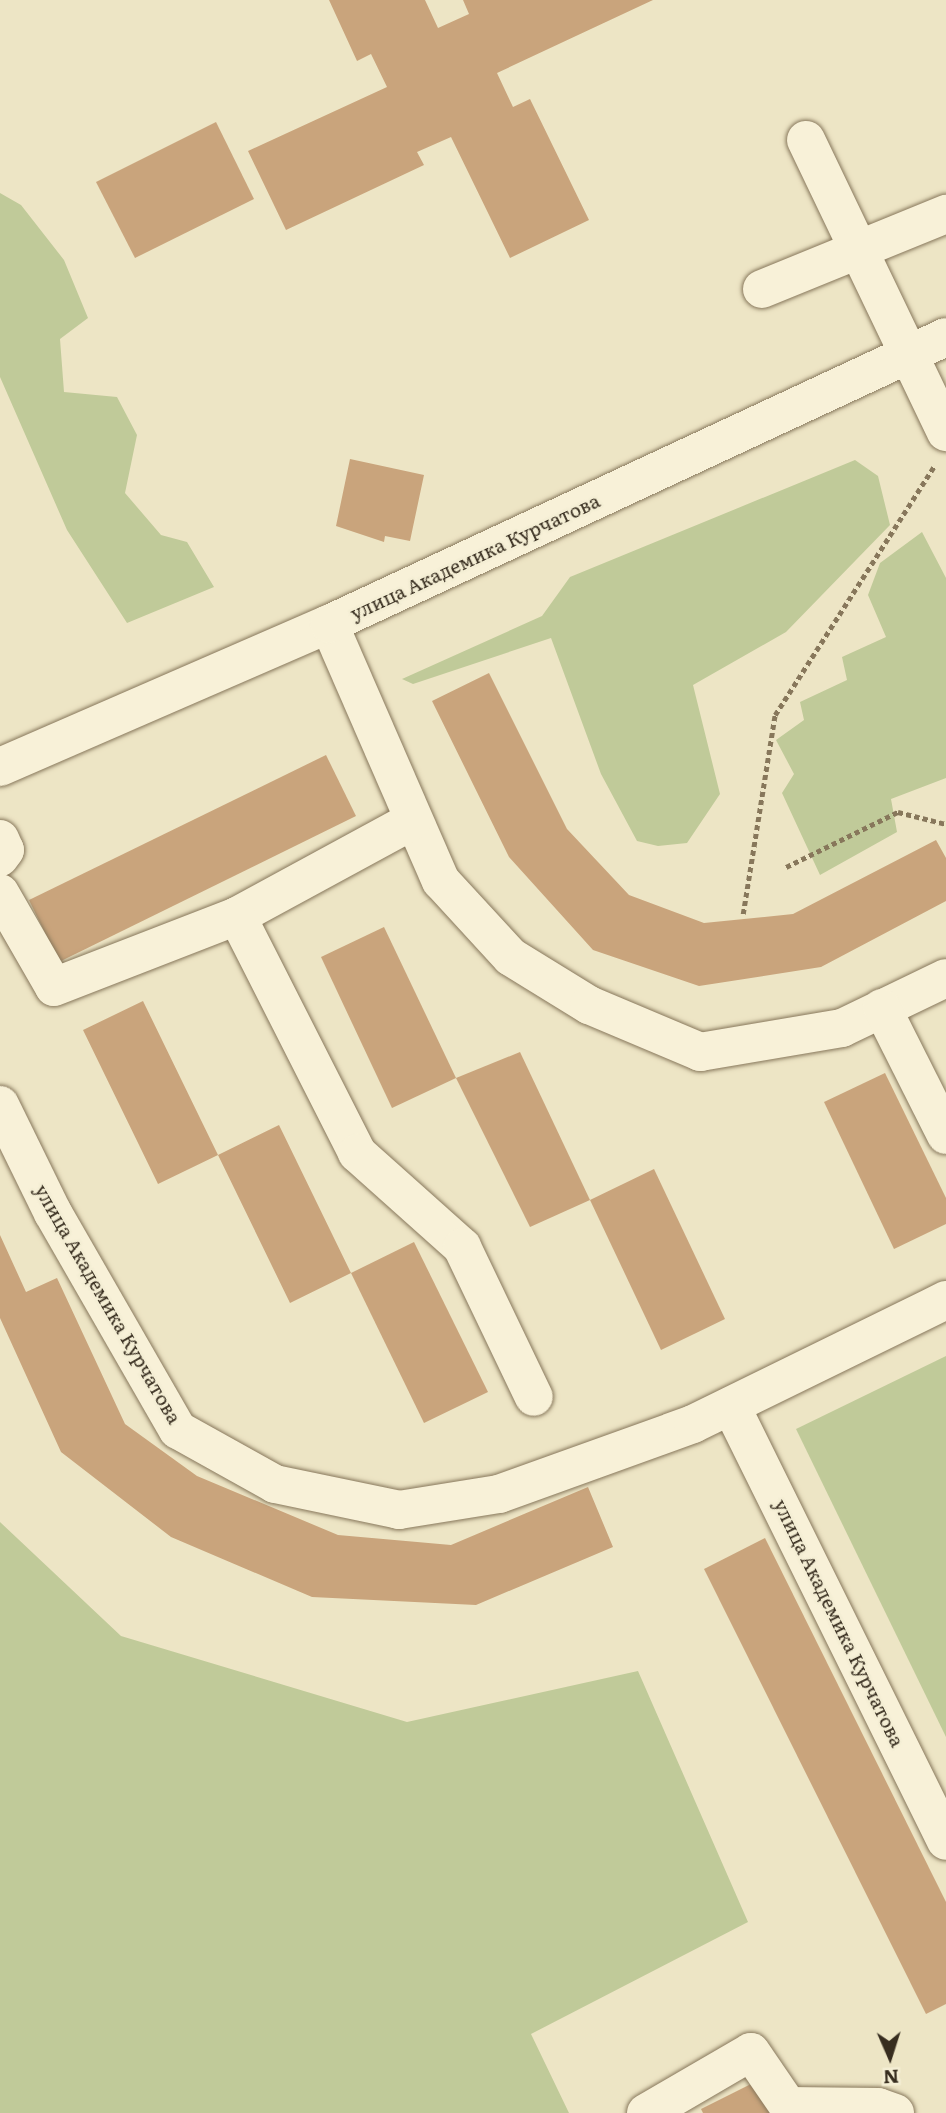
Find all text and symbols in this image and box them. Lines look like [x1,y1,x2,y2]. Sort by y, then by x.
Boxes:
street label: улица Академика Курчатова [347,489,603,625]
street label: улица Академика Курчатова [30,1180,186,1428]
street label: улица Академика Курчатова [769,1495,909,1751]
north arrow [855,2022,925,2092]
text: N [882,2064,900,2092]

